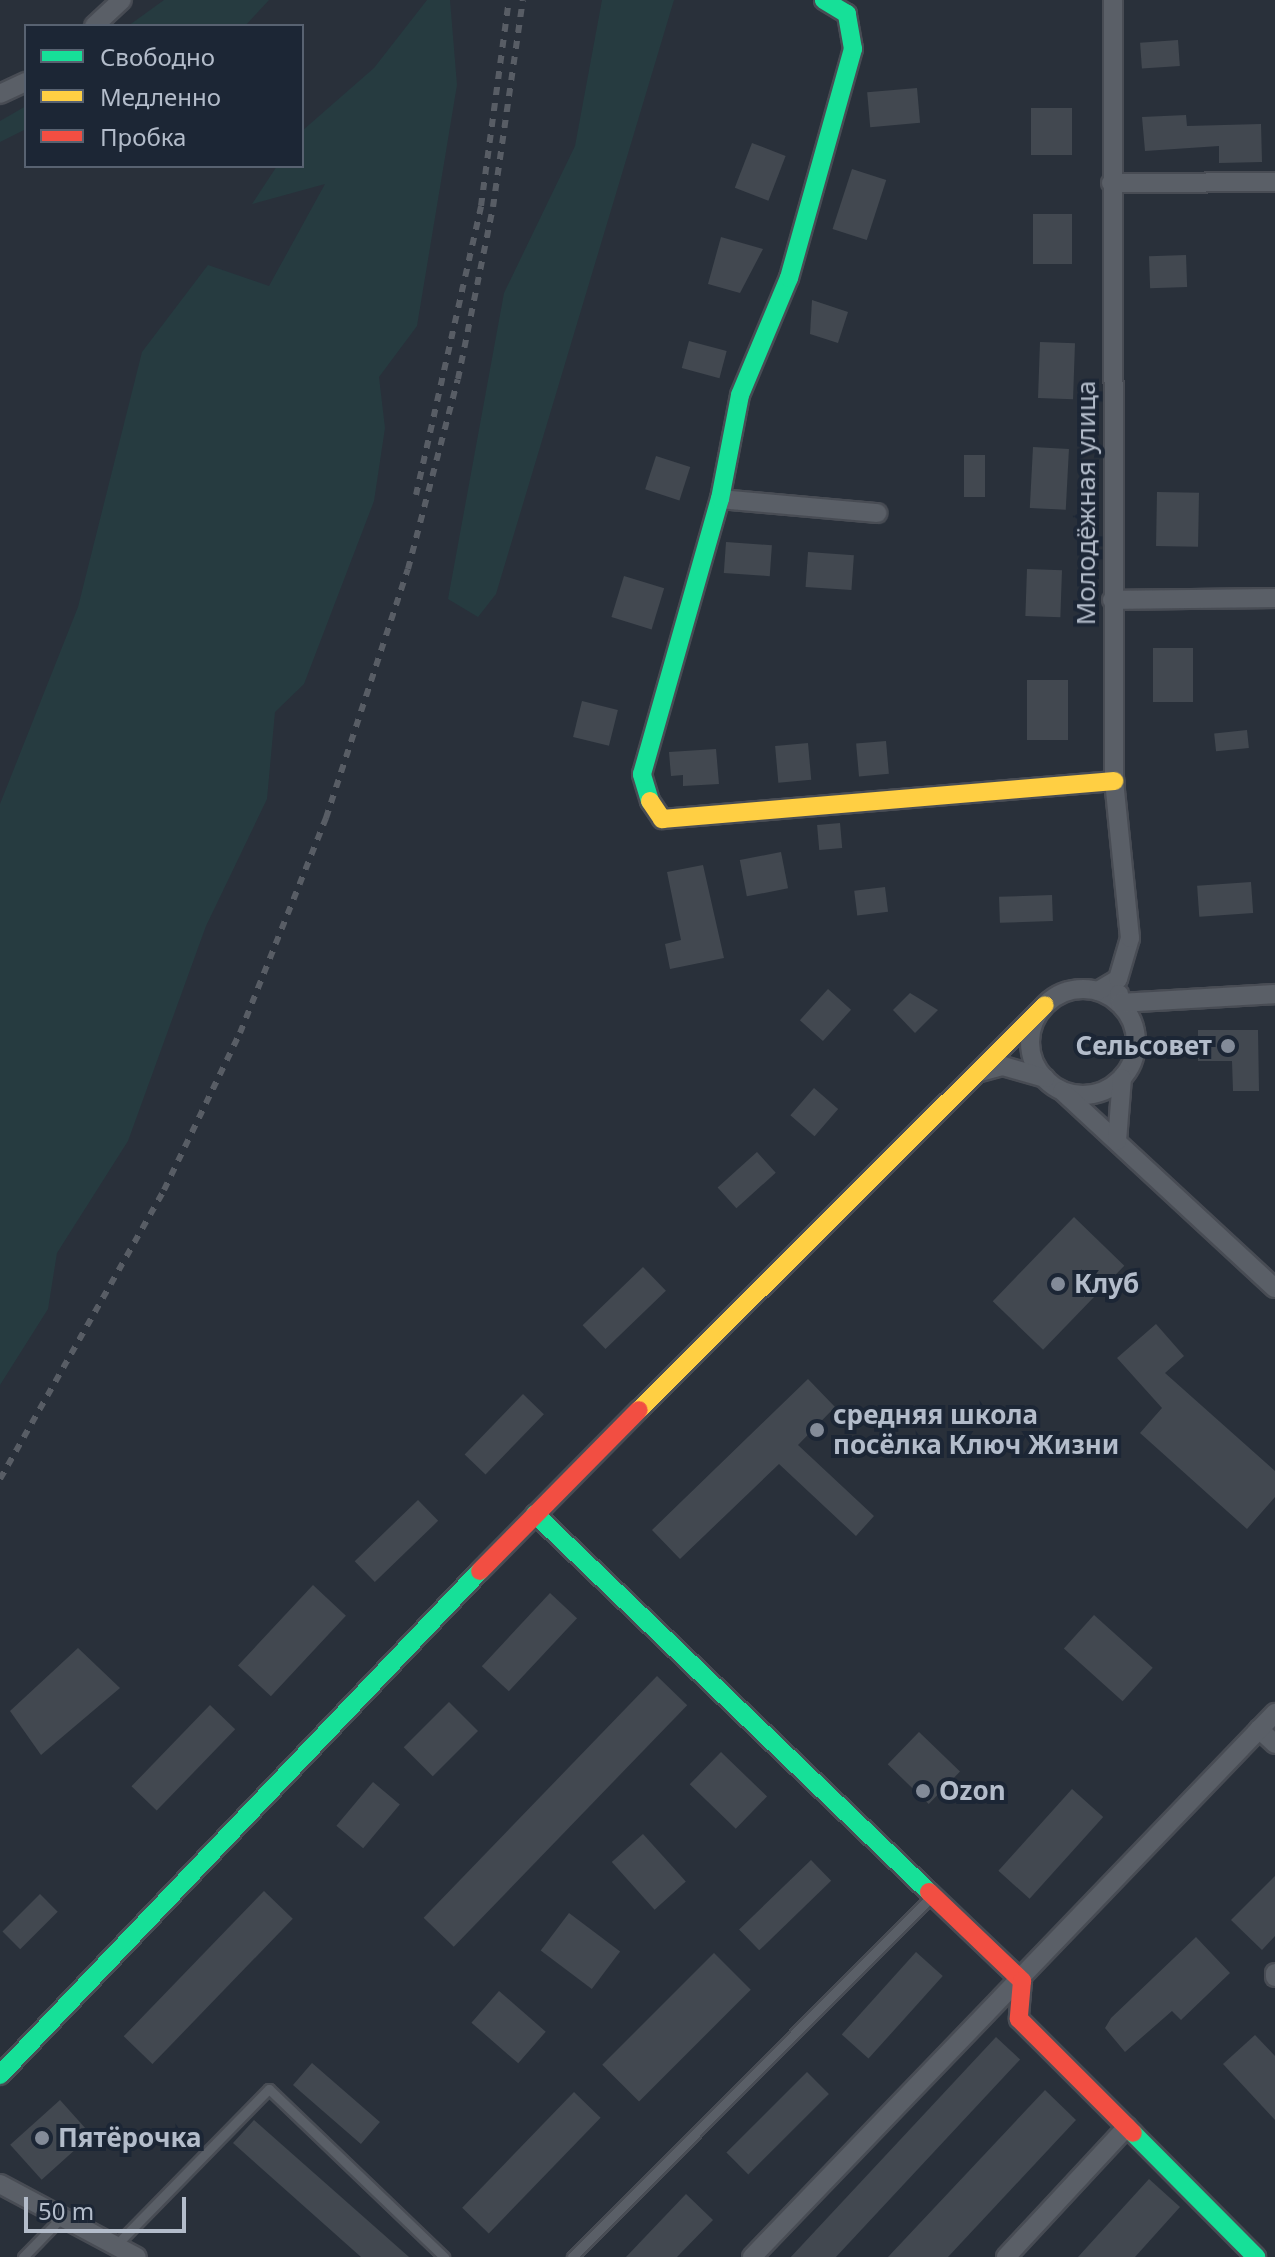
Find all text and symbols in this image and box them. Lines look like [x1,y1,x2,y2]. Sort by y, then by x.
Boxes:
legend [24,24,304,168]
text: Свободно [100,40,215,73]
text: Медленно [100,80,221,113]
text: Пробка [100,120,186,153]
street label: Молодёжная улица [1070,381,1102,625]
place label: Сельсовет [1075,1030,1212,1062]
marker: Сельсовет [1219,1037,1237,1055]
place label: Клуб [1074,1268,1139,1300]
marker: Клуб [1049,1275,1067,1293]
place label: средняя школа посёлка Ключ Жизни [833,1399,1119,1460]
marker: средняя школа посёлка Ключ Жизни [808,1421,826,1439]
place label: Ozon [939,1775,1006,1807]
marker: Ozon [914,1782,932,1800]
place label: Пятёрочка [58,2122,202,2154]
marker: Пятёрочка [33,2129,51,2147]
scale bar [28,2181,190,2231]
text: 50 m [38,2194,94,2227]

